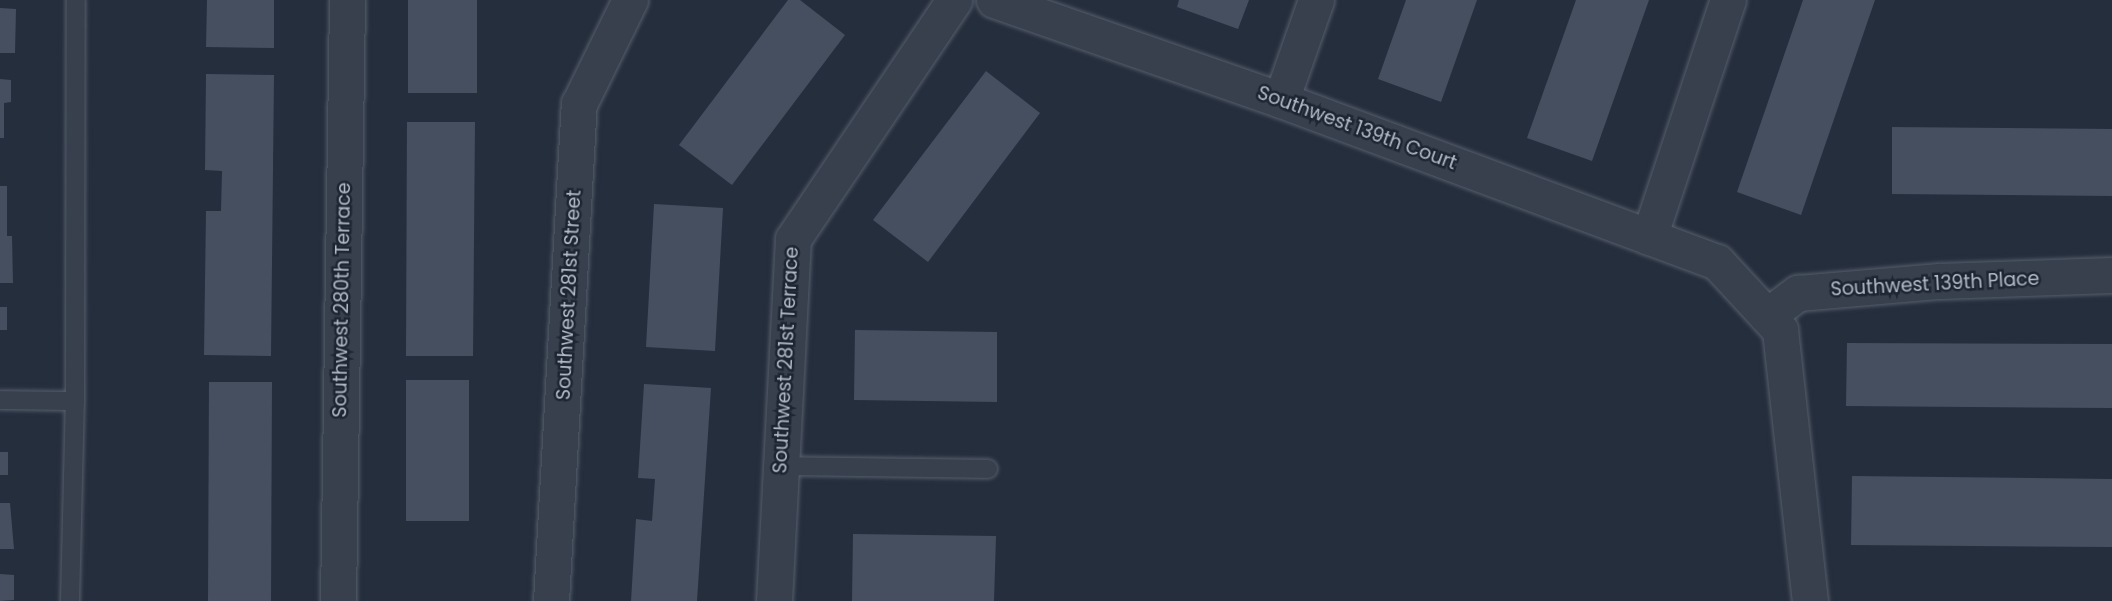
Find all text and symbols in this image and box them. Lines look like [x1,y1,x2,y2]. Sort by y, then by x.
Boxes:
street label: Southwest 139th Court [1254,81,1460,175]
street label: Southwest 280th Terrace [329,182,355,418]
street label: Southwest 281st Street [552,189,586,401]
street label: Southwest 281st Terrace [769,246,803,474]
street label: Southwest 139th Place [1830,267,2040,301]

